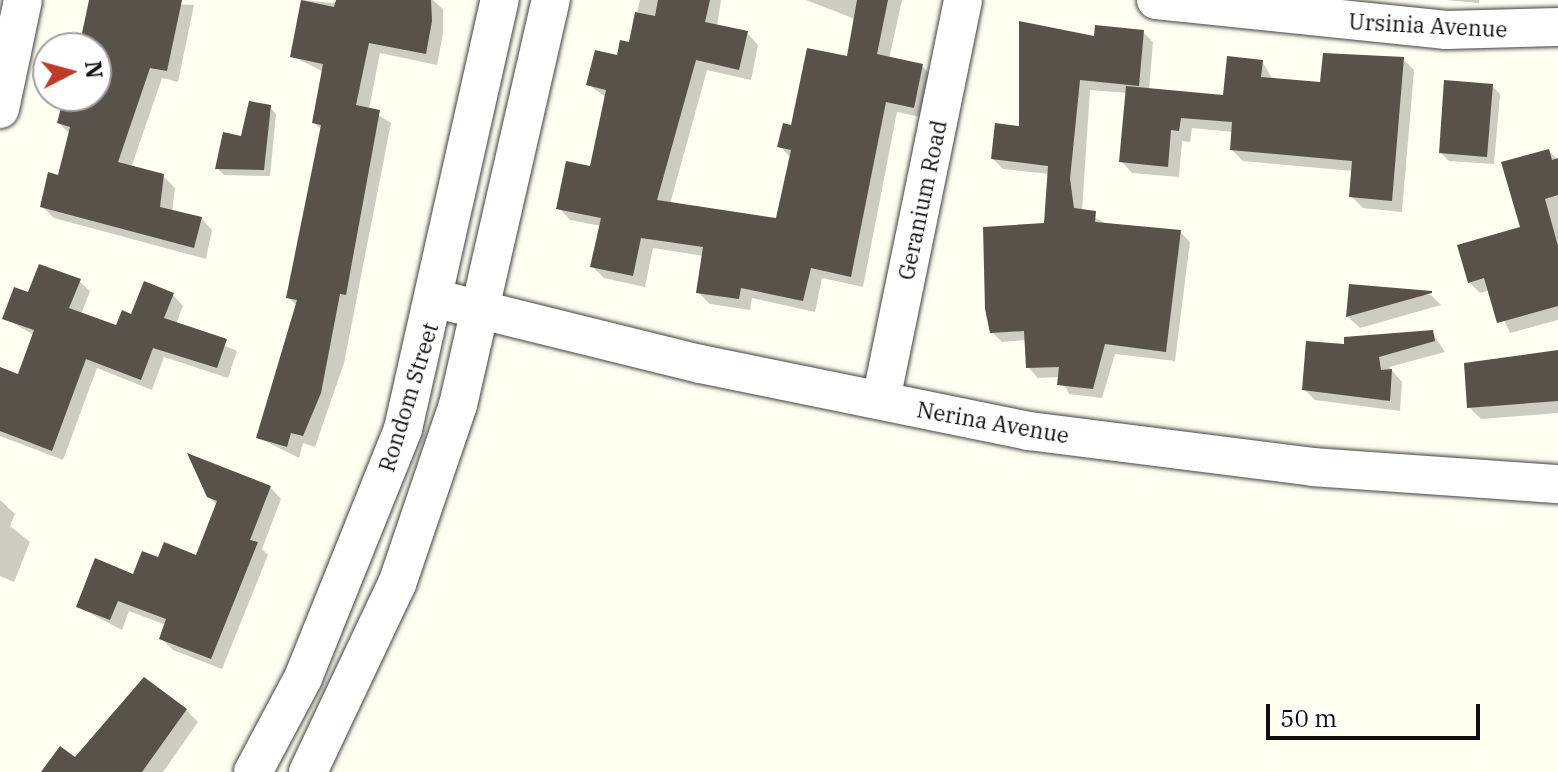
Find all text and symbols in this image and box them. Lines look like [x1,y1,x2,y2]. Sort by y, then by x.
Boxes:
street label: Ursinia Avenue [1348,8,1508,42]
north arrow [32,32,112,112]
text: N [79,59,110,80]
street label: Geranium Road [892,118,952,282]
street label: Rondom Street [373,319,443,475]
street label: Nerina Avenue [915,396,1071,448]
scale bar [1270,688,1484,738]
text: 50 m [1280,702,1337,734]

